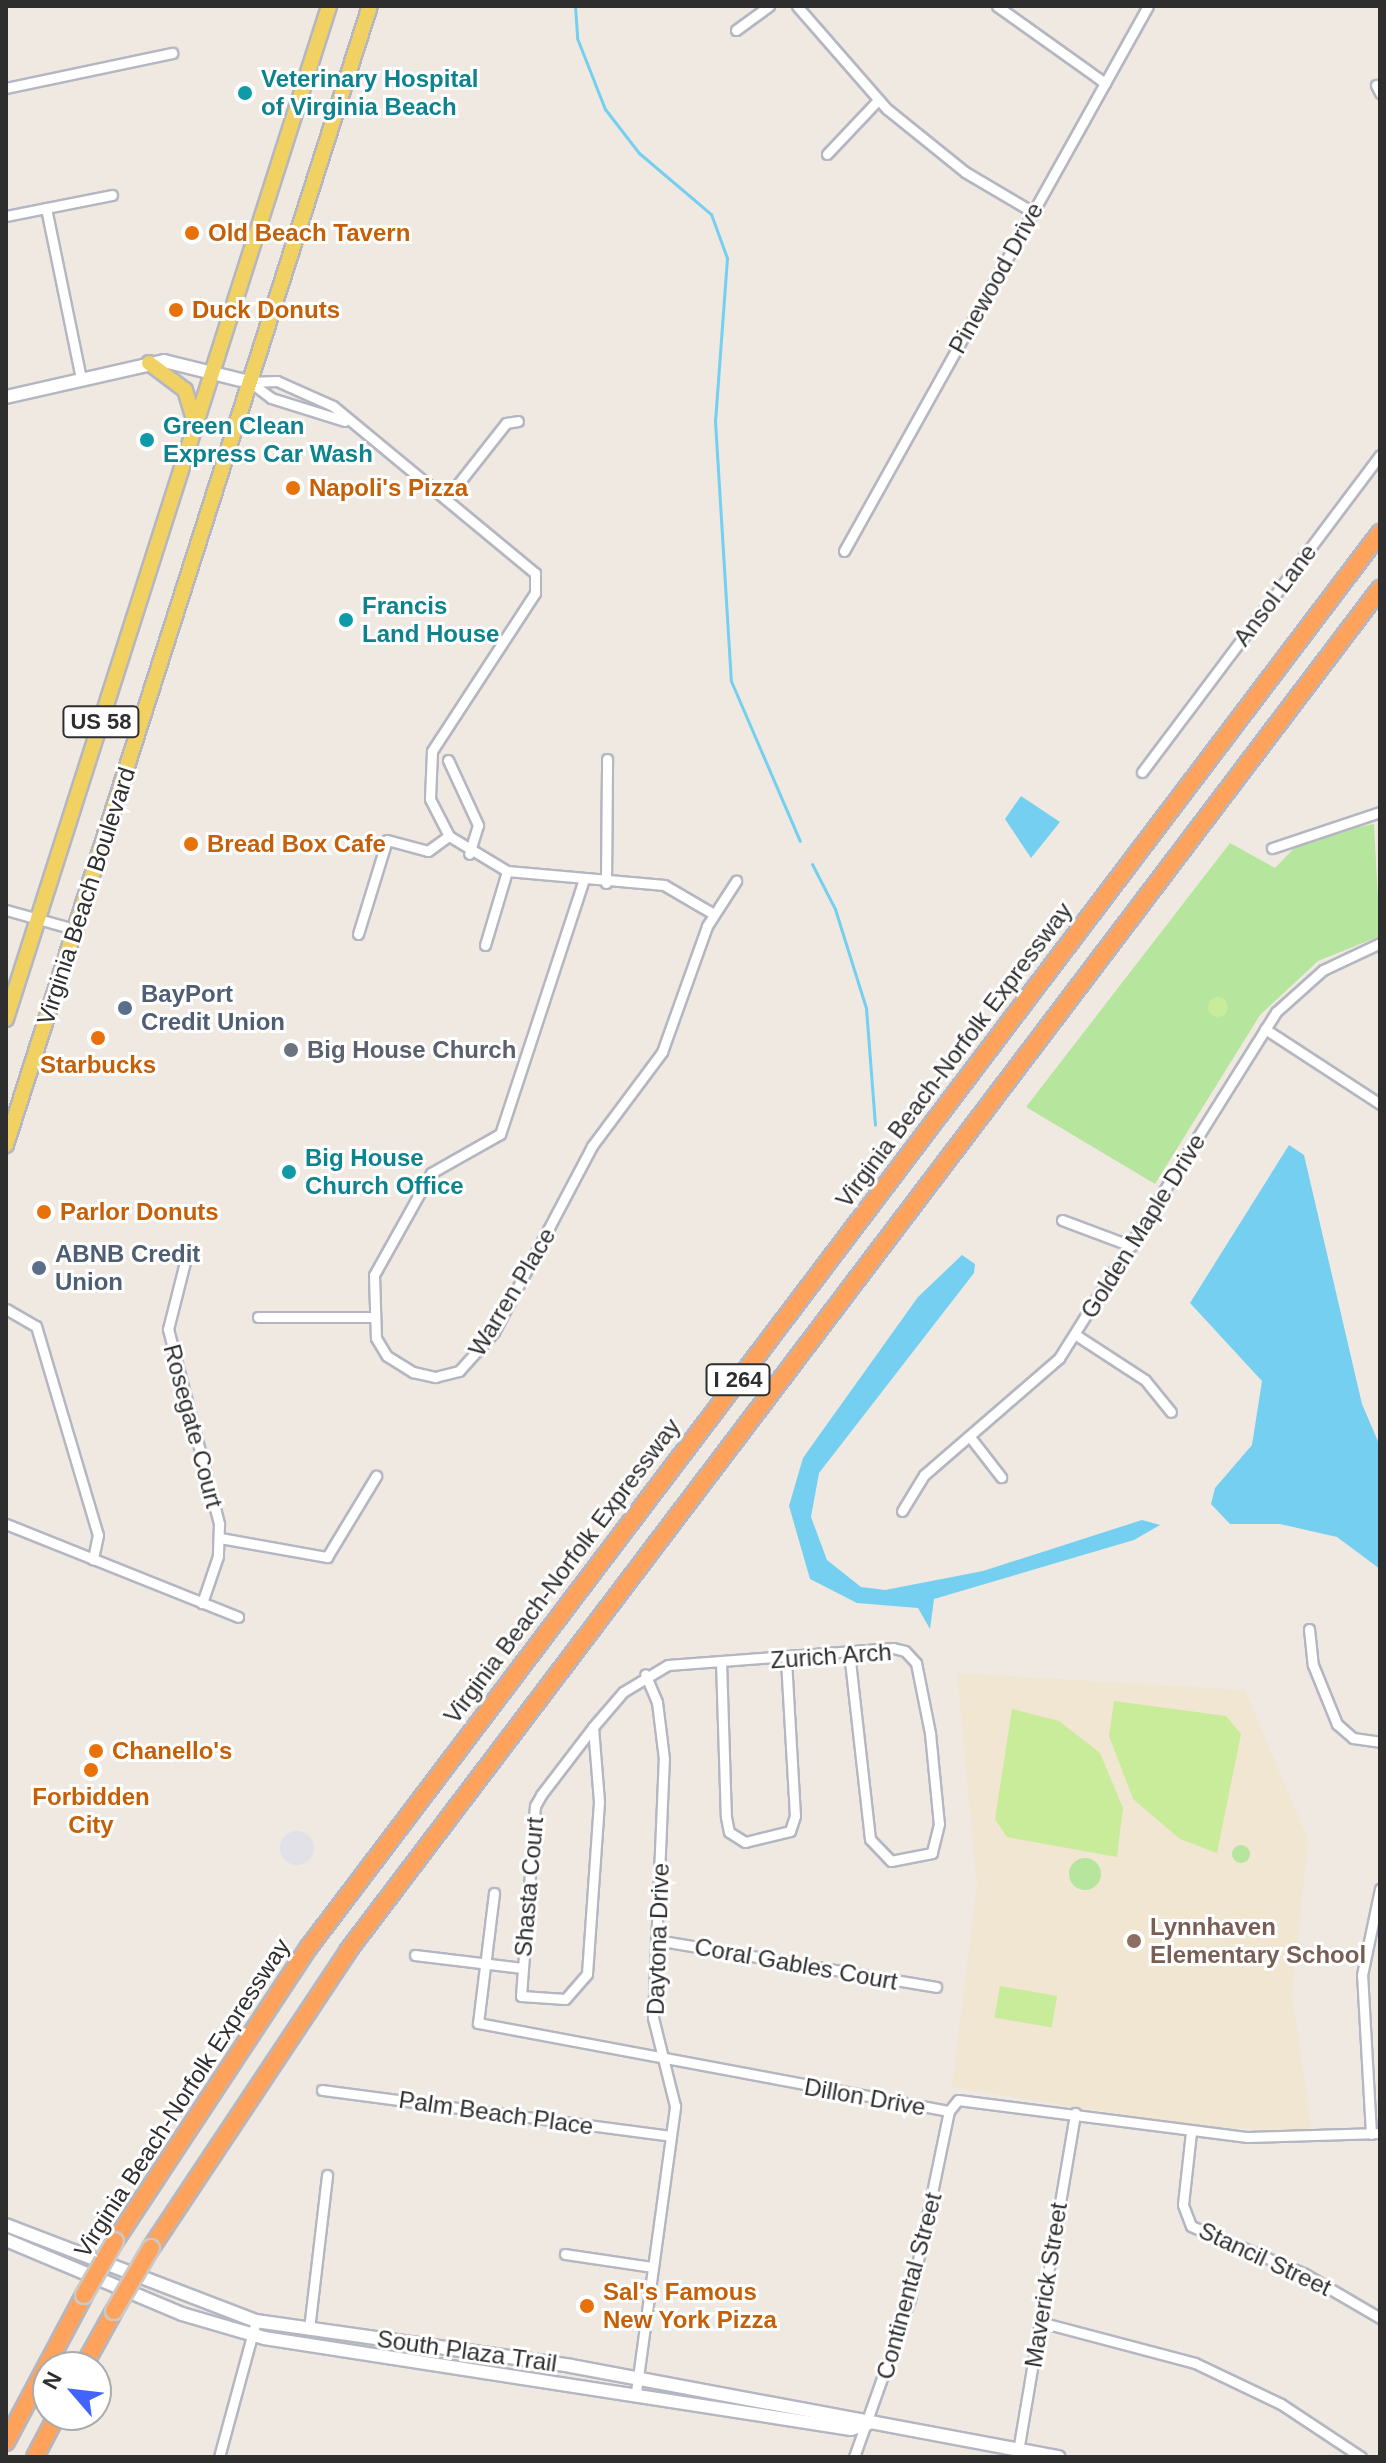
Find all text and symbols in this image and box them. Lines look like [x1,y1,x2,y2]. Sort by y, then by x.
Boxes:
place label: Veterinary Hospital of Virginia Beach [261,65,478,121]
marker: Veterinary Hospital of Virginia Beach [236,84,254,102]
street label: Pinewood Drive [943,198,1049,358]
place label: Old Beach Tavern [208,219,410,247]
marker: Old Beach Tavern [183,224,201,242]
place label: Duck Donuts [192,296,340,324]
marker: Duck Donuts [167,301,185,319]
place label: Green Clean Express Car Wash [163,412,373,468]
marker: Green Clean Express Car Wash [138,431,156,449]
place label: Napoli's Pizza [309,474,468,502]
marker: Napoli's Pizza [284,479,302,497]
street label: Ansol Lane [1227,538,1323,652]
place label: Francis Land House [362,592,499,648]
marker: Francis Land House [337,611,355,629]
road number: US 58 [61,704,141,740]
street label: Virginia Beach Boulevard [31,764,141,1028]
place label: Bread Box Cafe [207,830,386,858]
marker: Bread Box Cafe [182,835,200,853]
street label: Virginia Beach-Norfolk Expressway [830,897,1078,1213]
place label: BayPort Credit Union [141,980,285,1036]
marker: BayPort Credit Union [116,999,134,1017]
marker: Starbucks [89,1029,107,1047]
place label: Big House Church [307,1036,516,1064]
marker: Big House Church [282,1041,300,1059]
place label: Starbucks [40,1051,156,1079]
street label: Golden Maple Drive [1075,1128,1211,1324]
place label: Big House Church Office [305,1144,464,1200]
marker: Big House Church Office [280,1163,298,1181]
place label: Parlor Donuts [60,1198,219,1226]
marker: Parlor Donuts [35,1203,53,1221]
street label: Warren Place [462,1223,562,1361]
place label: ABNB Credit Union [55,1240,200,1296]
marker: ABNB Credit Union [30,1259,48,1277]
street label: Rosegate Court [157,1341,229,1511]
road number: I 264 [704,1362,772,1398]
street label: Virginia Beach-Norfolk Expressway [438,1413,686,1729]
street label: Zurich Arch [769,1637,893,1675]
place label: Chanello's [112,1737,232,1765]
marker: Chanello's [87,1742,105,1760]
marker: Forbidden City [82,1761,100,1779]
place label: Forbidden City [32,1783,150,1839]
street label: Shasta Court [509,1816,549,1958]
street label: Daytona Drive [641,1863,675,2015]
place label: Lynnhaven Elementary School [1150,1913,1366,1969]
street label: Coral Gables Court [692,1932,900,1996]
marker: Lynnhaven Elementary School [1125,1932,1143,1950]
street label: Virginia Beach-Norfolk Expressway [68,1933,296,2263]
street label: Dillon Drive [802,2072,928,2122]
street label: Palm Beach Place [397,2085,595,2141]
street label: Continental Street [870,2189,948,2383]
street label: Maverick Street [1019,2200,1073,2370]
street label: Stancil Street [1194,2216,1336,2302]
place label: Sal's Famous New York Pizza [603,2278,777,2334]
marker: Sal's Famous New York Pizza [578,2297,596,2315]
street label: South Plaza Trail [375,2324,559,2378]
north arrow [32,2351,112,2431]
text: N [37,2368,67,2393]

